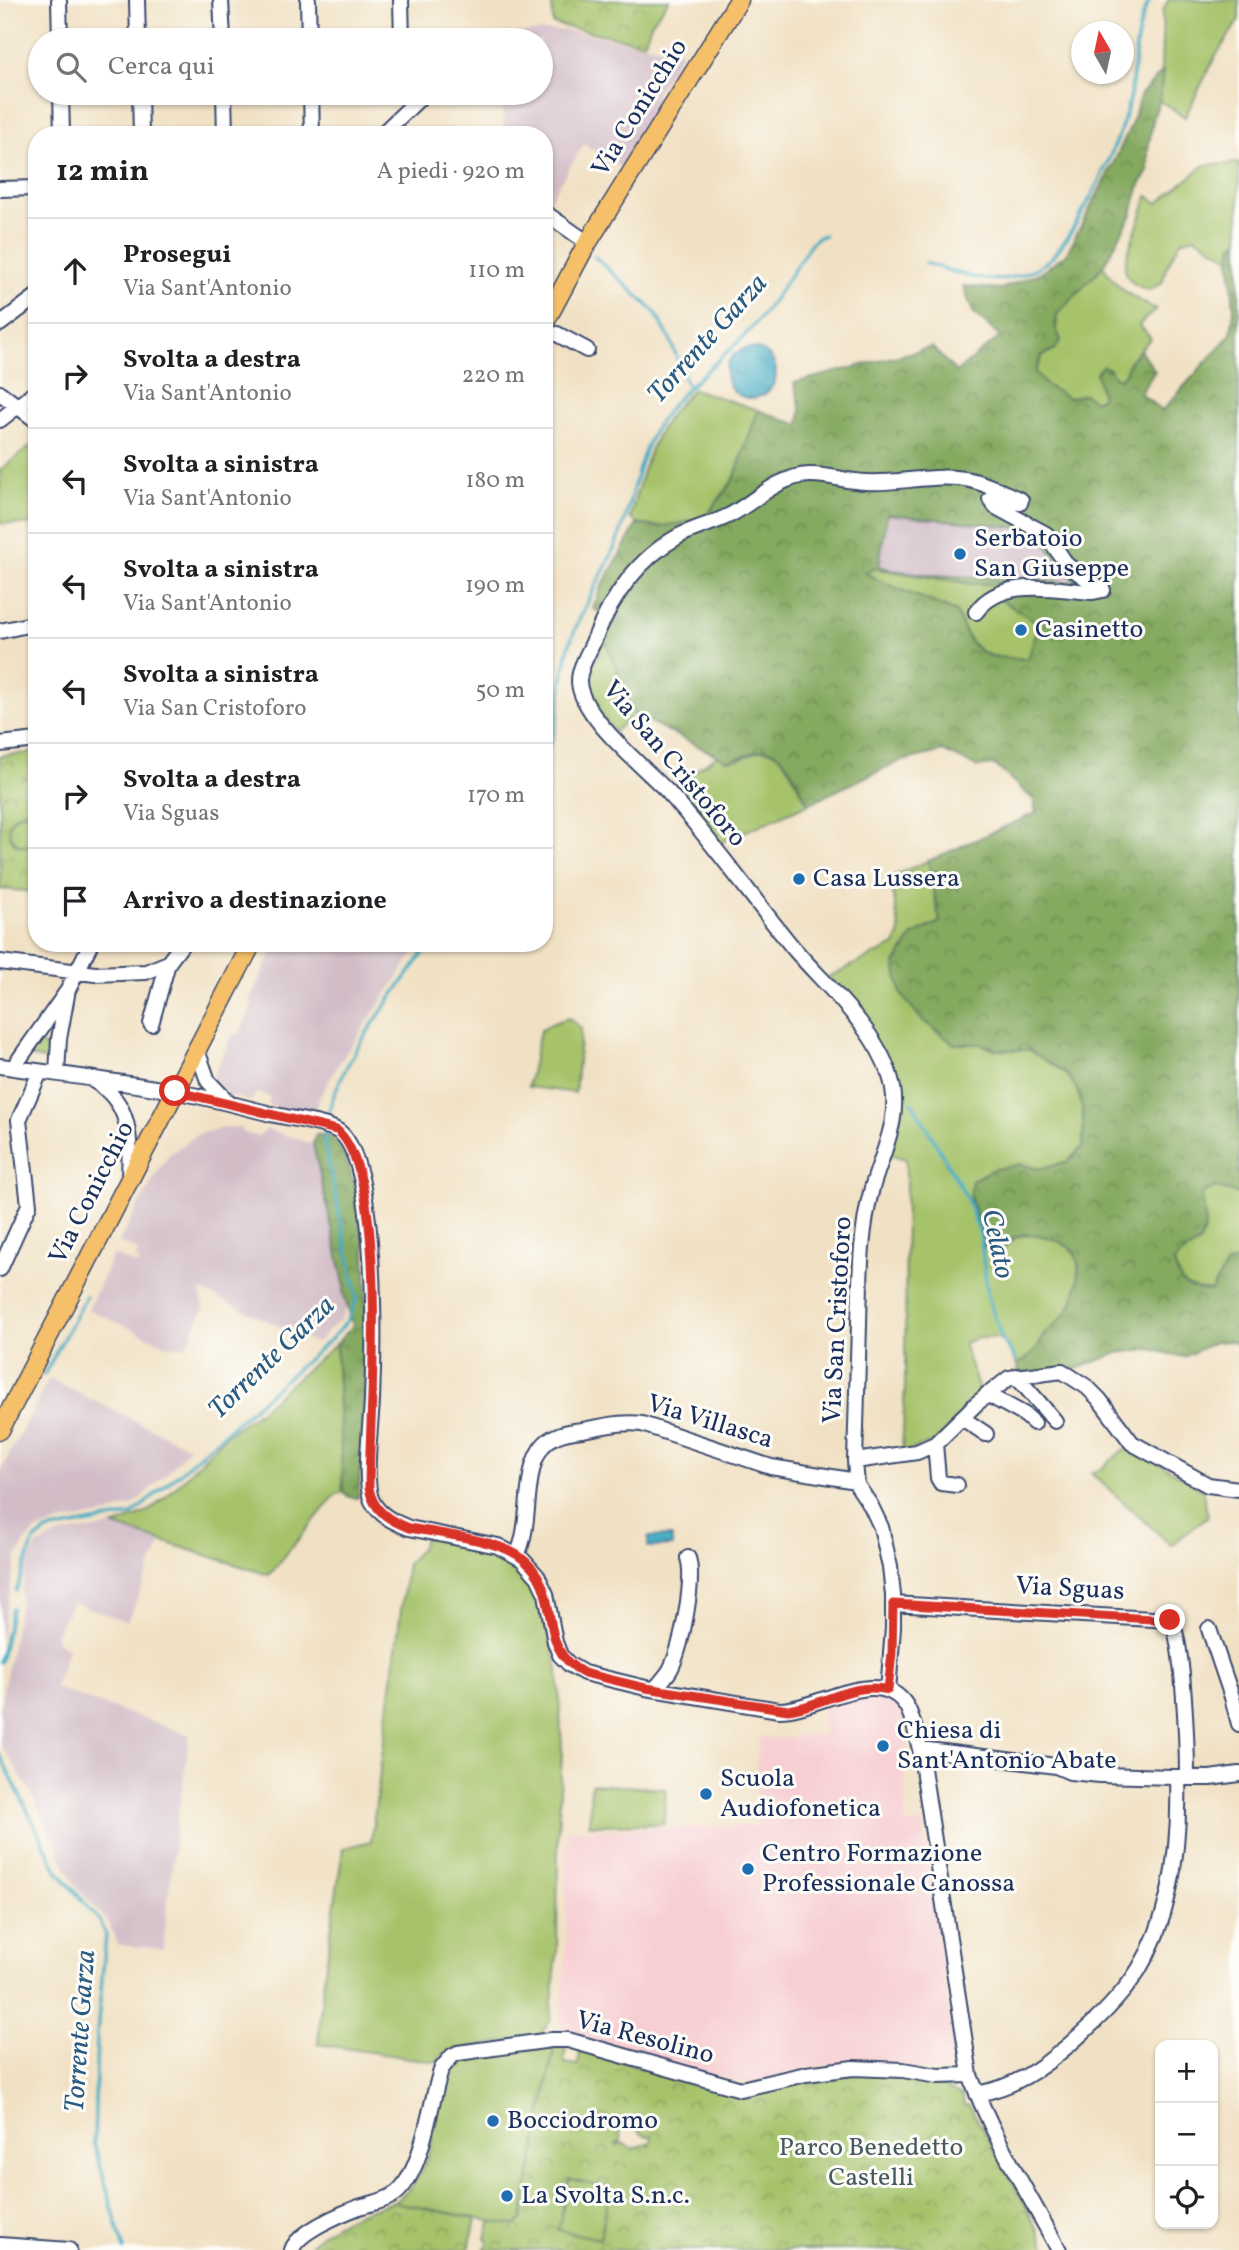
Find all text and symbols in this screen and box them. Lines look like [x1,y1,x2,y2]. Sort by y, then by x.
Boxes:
north arrow [1071,21,1134,84]
search box [28,28,553,105]
street label: Via Conicchio [583,32,697,184]
icon: search [52,48,90,86]
text: Cerca qui [108,49,215,85]
text: 12 min [56,151,149,193]
text: A piedi · 920 m [377,156,525,188]
text: Prosegui [123,237,231,273]
icon: ahead [56,252,94,290]
text: 110 m [468,255,525,287]
water label: Torrente Garza [639,265,777,413]
text: Via Sant'Antonio [123,273,292,305]
text: Svolta a destra [123,342,301,378]
icon: right [56,357,94,395]
text: 220 m [462,360,525,392]
text: Via Sant'Antonio [123,378,292,410]
text: Svolta a sinistra [123,447,319,483]
icon: left [56,462,94,500]
text: 180 m [466,465,525,497]
text: Via Sant'Antonio [123,483,292,515]
place label: Serbatoio San Giuseppe [974,521,1129,587]
marker: Serbatoio San Giuseppe [952,546,968,562]
text: Svolta a sinistra [123,552,319,588]
icon: left [56,567,94,605]
text: 190 m [465,570,525,602]
text: Via Sant'Antonio [123,588,292,620]
place label: Casinetto [1035,612,1143,648]
marker: Casinetto [1013,622,1029,638]
text: Svolta a sinistra [123,657,319,693]
icon: left [56,672,94,710]
street label: Via San Cristoforo [594,673,754,855]
text: 50 m [476,675,525,707]
text: Via San Cristoforo [123,693,307,725]
text: Svolta a destra [123,762,301,798]
icon: right [56,777,94,815]
text: 170 m [467,780,525,812]
text: Via Sguas [123,798,219,830]
place label: Casa Lussera [813,861,960,897]
marker: Casa Lussera [791,871,807,887]
icon: arrive [56,882,94,920]
text: Arrivo a destinazione [123,883,387,919]
route start [159,1075,190,1106]
street label: Via Conicchio [40,1115,144,1271]
water label: Celato [971,1206,1023,1283]
street label: Via San Cristoforo [815,1215,861,1425]
water label: Torrente Garza [200,1287,344,1429]
street label: Via Villasca [642,1386,778,1458]
street label: Via Sguas [1015,1568,1125,1610]
route end [1154,1604,1185,1635]
place label: Chiesa di Sant'Antonio Abate [897,1713,1117,1779]
marker: Chiesa di Sant'Antonio Abate [875,1738,891,1754]
place label: Scuola Audiofonetica [720,1761,881,1827]
marker: Scuola Audiofonetica [698,1786,714,1802]
place label: Centro Formazione Professionale Canossa [762,1836,1015,1902]
marker: Centro Formazione Professionale Canossa [740,1861,756,1877]
water label: Torrente Garza [56,1948,106,2114]
street label: Via Resolino [572,2002,718,2074]
map controls [1155,2040,1218,2229]
button: + [1155,2040,1218,2103]
place label: Bocciodromo [507,2103,658,2139]
button: − [1155,2103,1218,2166]
marker: Bocciodromo [485,2113,501,2129]
park label: Parco Benedetto Castelli [779,2130,963,2196]
button: locate [1155,2166,1218,2229]
place label: La Svolta S.n.c. [521,2178,690,2214]
marker: La Svolta S.n.c. [499,2188,515,2204]

